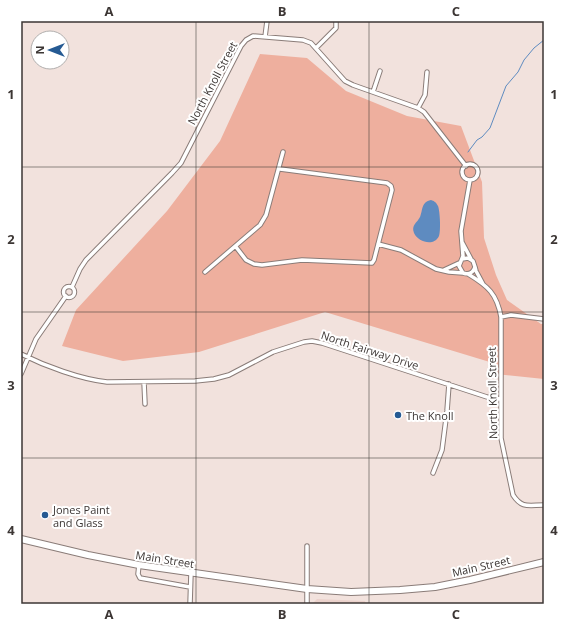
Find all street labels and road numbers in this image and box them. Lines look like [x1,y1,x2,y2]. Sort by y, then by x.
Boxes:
street label: North Knoll Street [184,39,240,127]
street label: North Fairway Drive [319,327,421,373]
street label: North Knoll Street [484,347,500,439]
street label: Main Street [135,547,195,571]
street label: Main Street [451,552,512,580]

